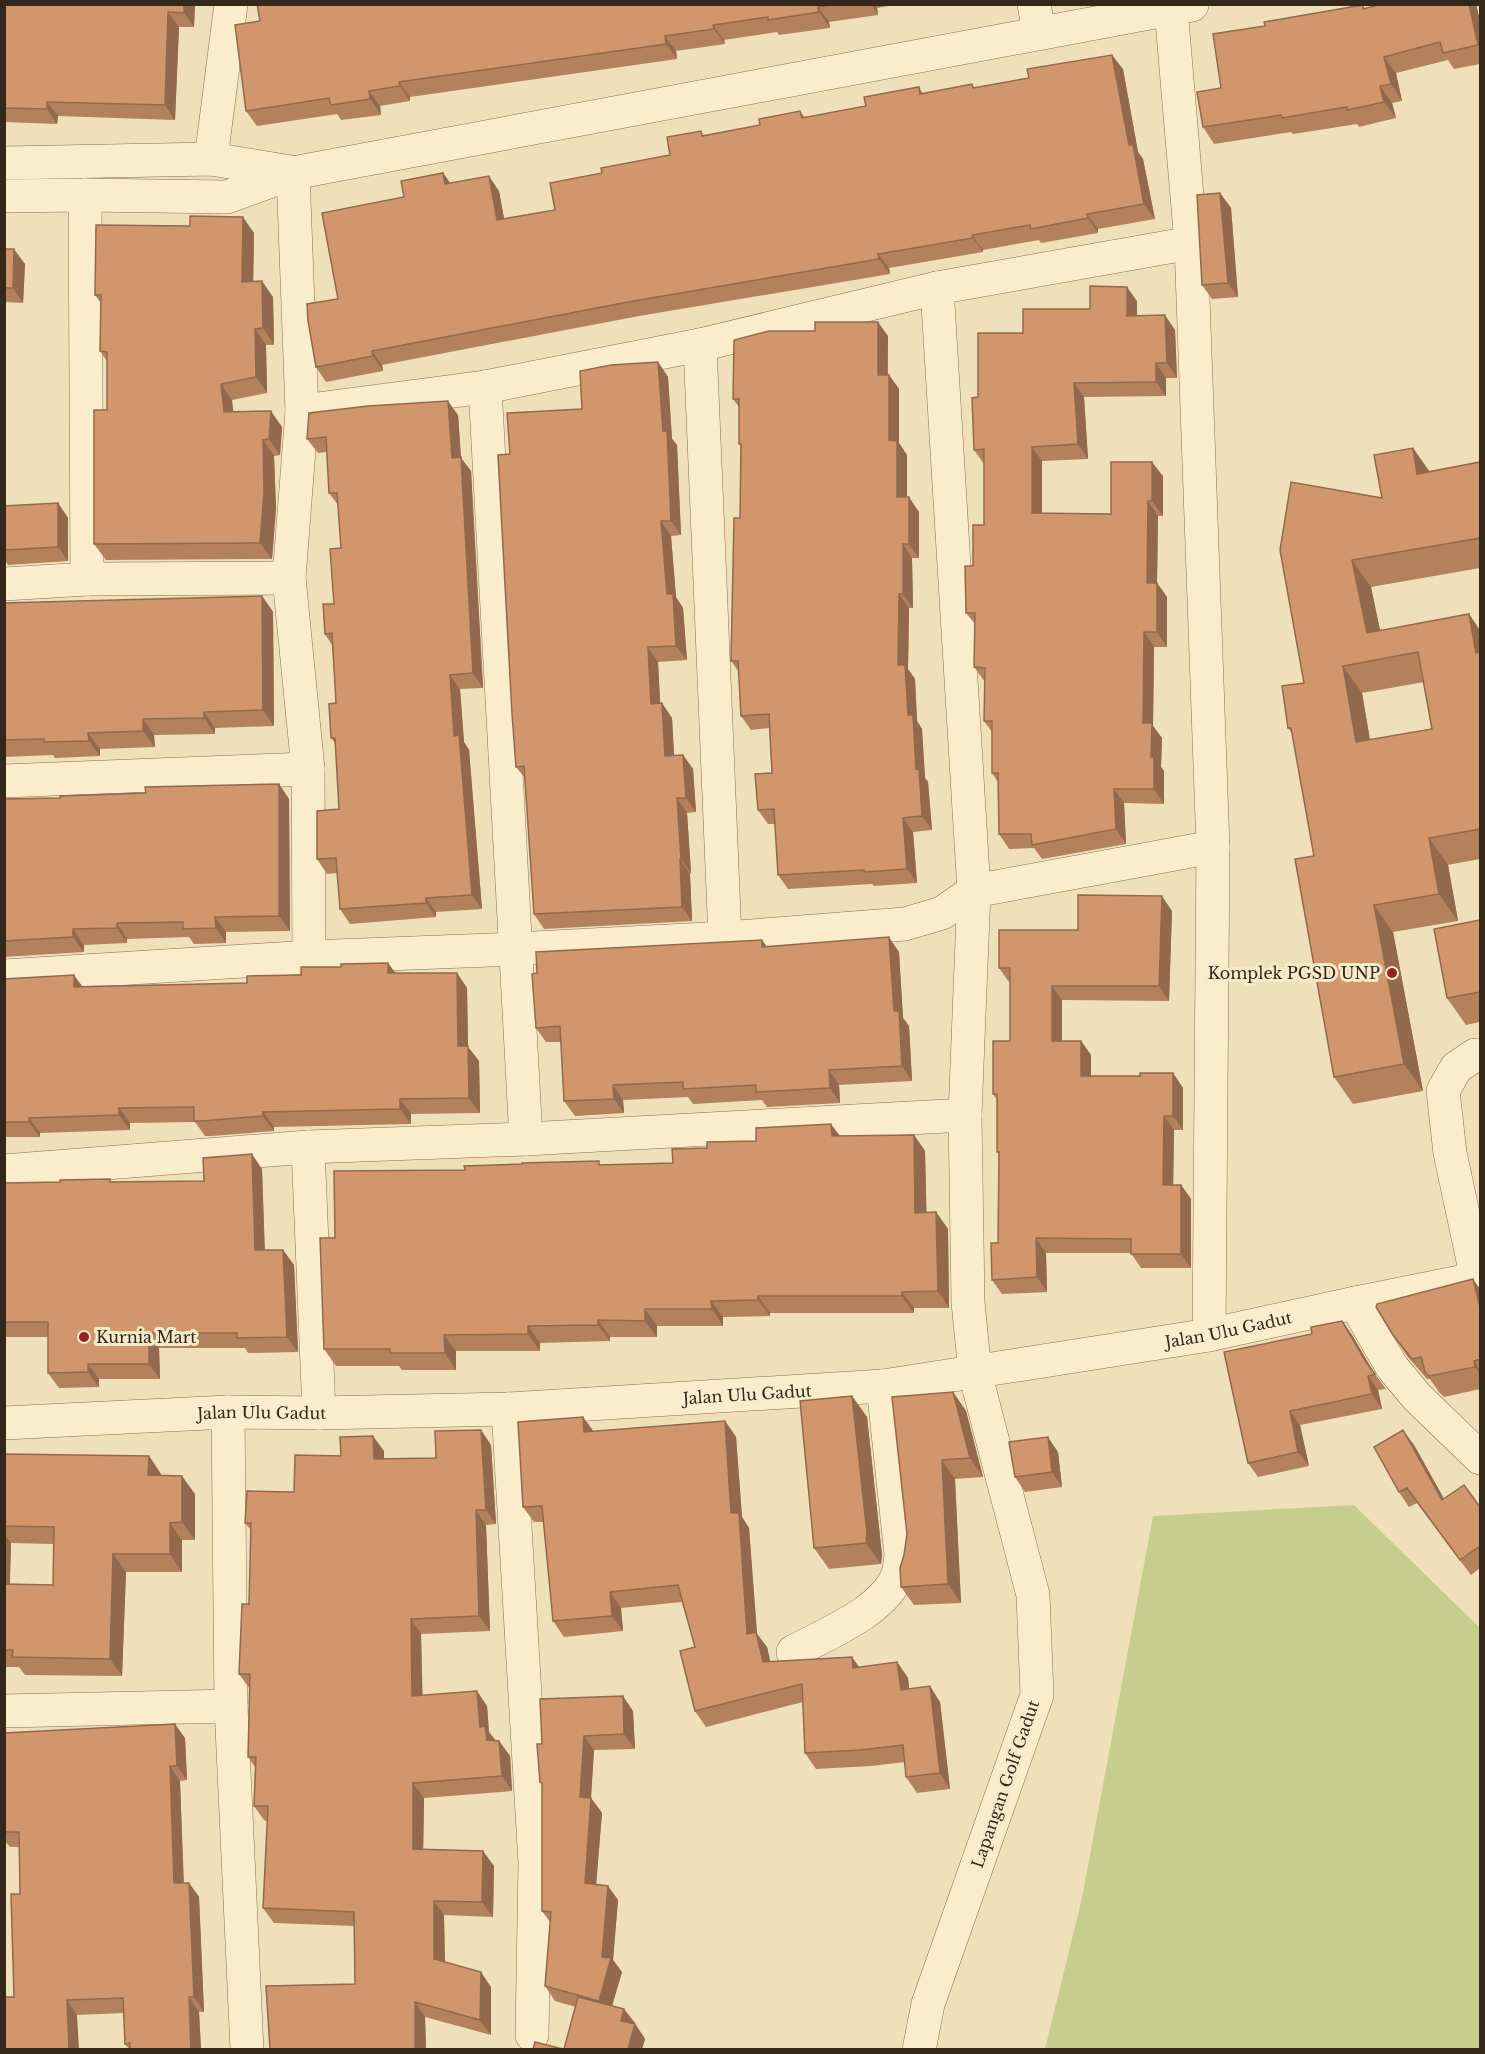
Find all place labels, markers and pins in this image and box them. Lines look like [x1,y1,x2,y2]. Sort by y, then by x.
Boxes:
place label: Komplek PGSD UNP [1208,963,1380,983]
marker: Komplek PGSD UNP [1385,966,1399,980]
place label: Kurnia Mart [96,1327,196,1347]
marker: Kurnia Mart [77,1330,91,1344]

